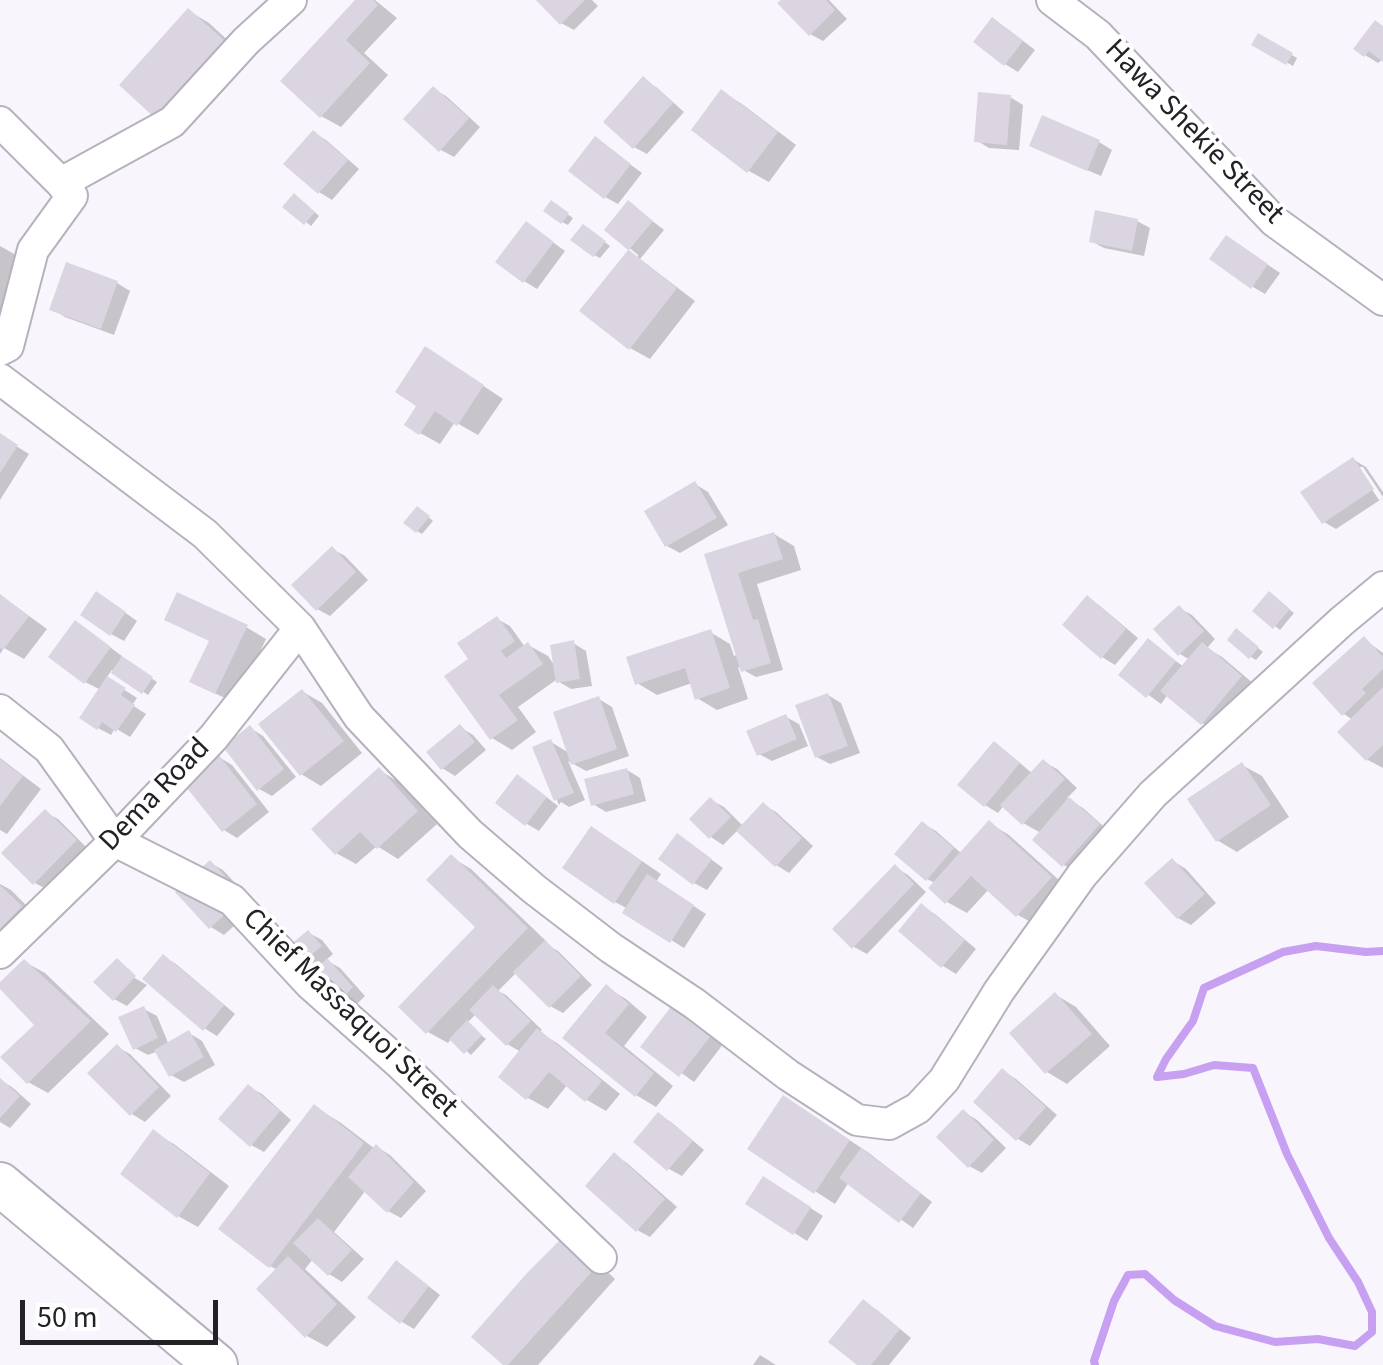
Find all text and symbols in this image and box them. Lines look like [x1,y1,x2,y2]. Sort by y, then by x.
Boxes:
street label: Hawa Shekie Street [1096,33,1290,233]
street label: Dema Road [93,732,219,860]
street label: Chief Massaquoi Street [234,902,464,1126]
scale bar [25,1280,222,1342]
text: 50 m [37,1296,98,1339]

